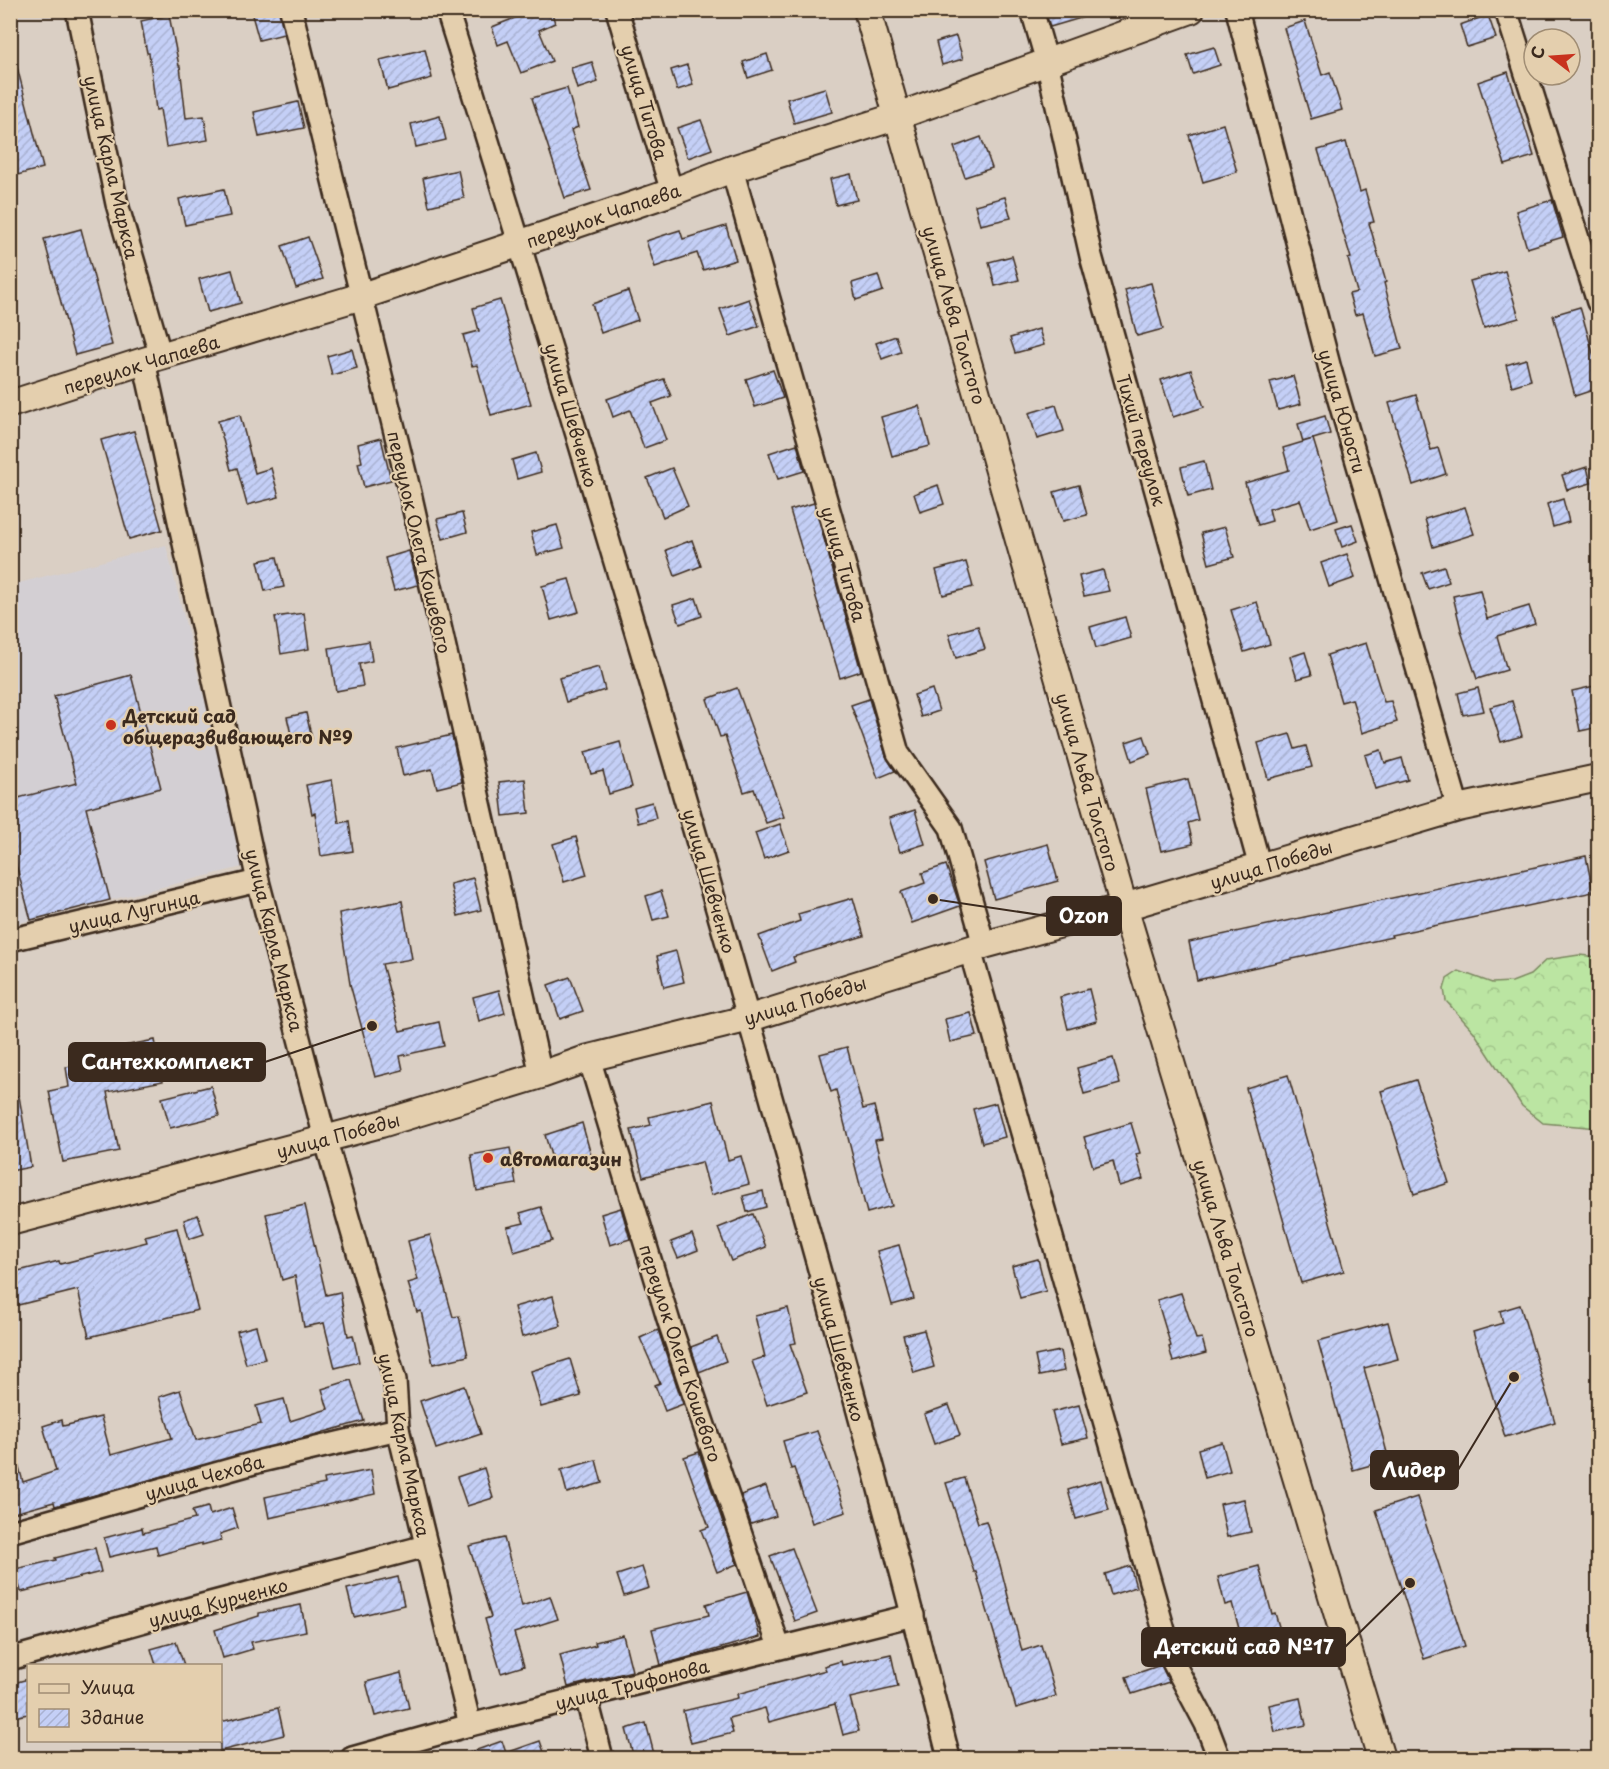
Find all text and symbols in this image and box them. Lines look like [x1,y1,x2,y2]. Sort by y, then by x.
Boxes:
north arrow [1522,27,1582,87]
street label: улица Титова [615,41,676,164]
text: С [1523,43,1550,62]
street label: улица Карла Маркса [78,73,146,262]
street label: переулок Чапаева [522,176,685,254]
street label: улица Льва Толстого [917,223,993,407]
street label: переулок Чапаева [60,327,223,401]
street label: улица Шевченко [538,340,606,490]
street label: улица Юности [1312,346,1374,476]
street label: Тихий переулок [1110,371,1174,509]
street label: переулок Олега Кошевого [381,428,459,656]
street label: улица Титова [815,503,874,626]
street label: улица Льва Толстого [1050,690,1126,874]
place label: Детский сад общеразвивающего №9 [122,702,353,750]
marker: Детский сад общеразвивающего №9 [104,718,118,732]
street label: улица Шевченко [676,806,744,956]
street label: улица Победы [1206,833,1336,895]
street label: улица Карла Маркса [239,846,311,1035]
street label: улица Лугинца [66,883,202,939]
callout: Ozon [1047,897,1121,935]
text: Ozon [1059,900,1109,930]
street label: улица Победы [740,969,870,1031]
callout: Сантехкомплект [69,1043,265,1081]
text: Сантехкомплект [81,1046,253,1076]
street label: улица Победы [273,1106,403,1164]
place label: автомагазин [500,1145,622,1172]
marker: автомагазин [481,1151,495,1165]
street label: улица Льва Толстого [1187,1156,1267,1340]
street label: переулок Олега Кошевого [633,1241,729,1465]
street label: улица Шевченко [808,1273,872,1425]
street label: улица Карла Маркса [372,1350,438,1540]
street label: улица Чехова [141,1447,267,1507]
callout: Лидер [1371,1451,1458,1489]
text: Лидер [1382,1454,1446,1484]
street label: улица Курченко [145,1570,291,1634]
callout: Детский сад №17 [1142,1628,1345,1666]
text: Детский сад №17 [1154,1631,1334,1661]
street label: улица Трифонова [552,1652,713,1716]
legend [27,1664,222,1742]
text: Улица [81,1673,135,1700]
text: Здание [81,1703,144,1730]

